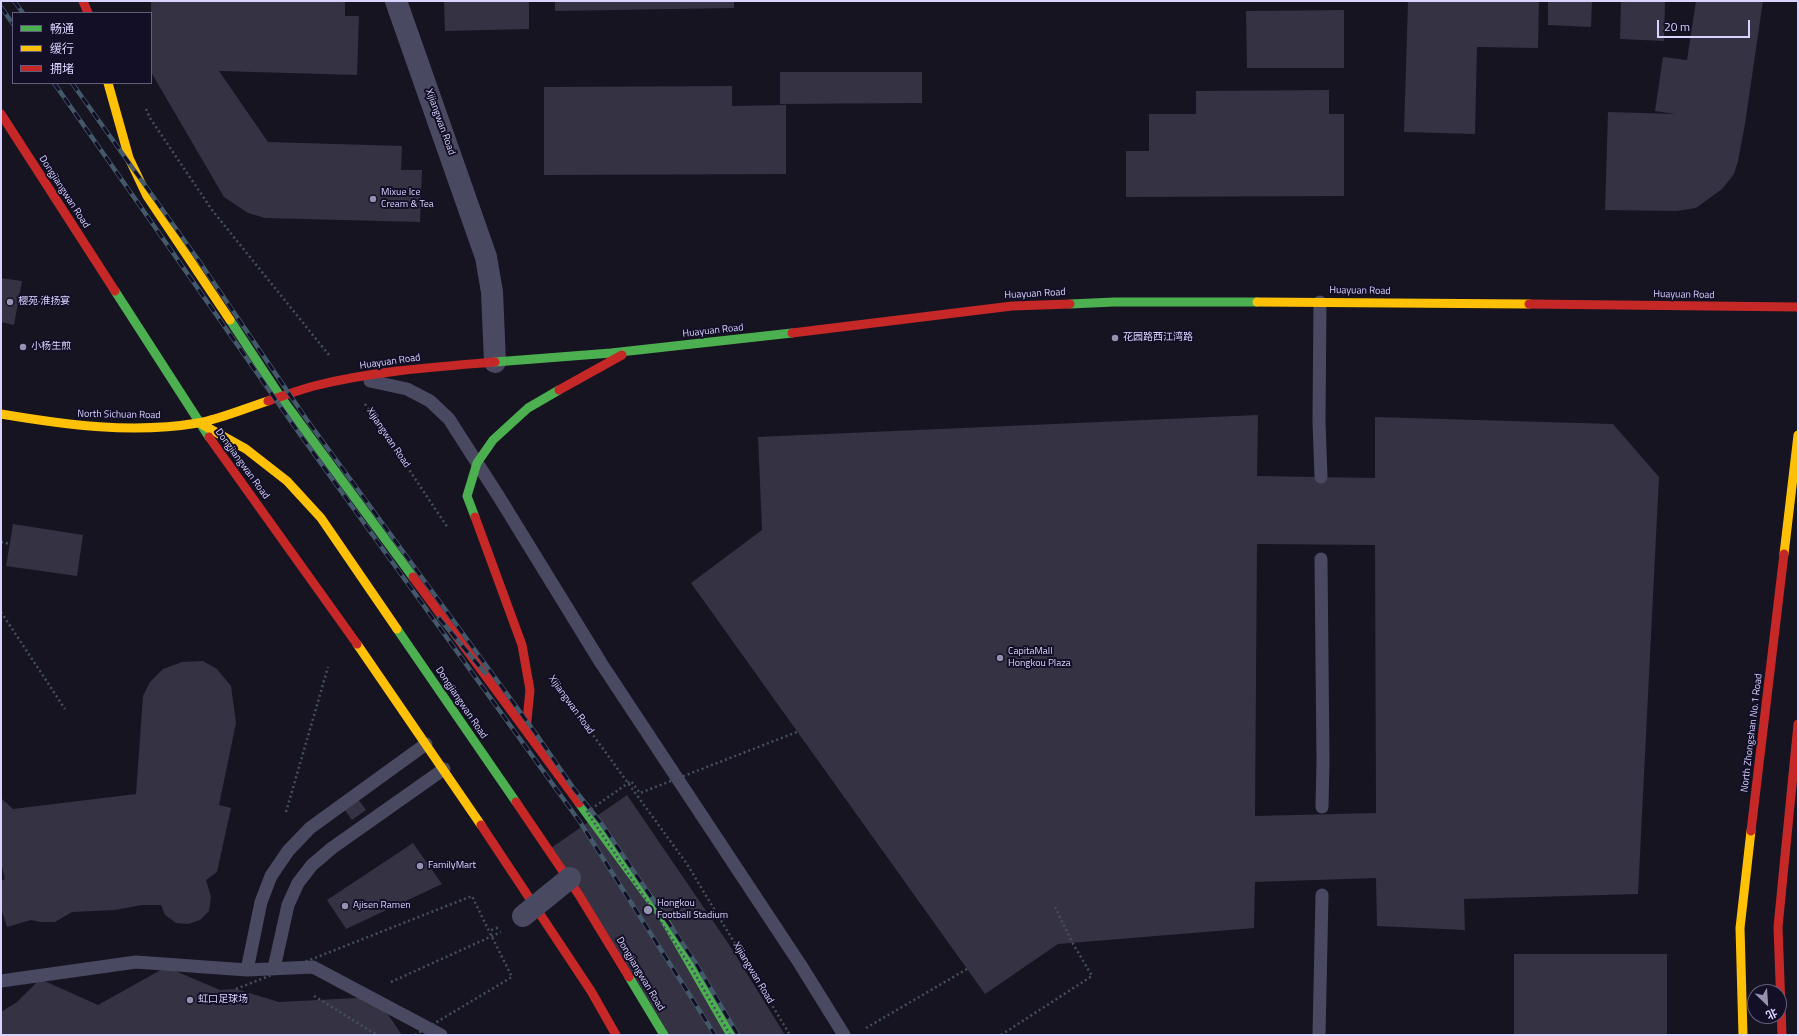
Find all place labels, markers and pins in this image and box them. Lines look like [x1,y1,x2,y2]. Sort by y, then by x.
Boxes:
place label: Mixue Ice Cream & Tea [381,187,434,210]
marker: Mixue Ice Cream & Tea [368,194,378,204]
place label: 樱苑·淮扬宴 [18,296,70,308]
marker: 樱苑·淮扬宴 [5,297,15,307]
place label: 花园路西江湾路 [1123,332,1193,344]
marker: 花园路西江湾路 [1110,333,1120,343]
place label: 小杨生煎 [31,341,71,353]
marker: 小杨生煎 [18,342,28,352]
place label: CapitaMall Hongkou Plaza [1008,646,1071,670]
marker: CapitaMall Hongkou Plaza [995,653,1005,663]
place label: FamilyMart [428,860,476,872]
marker: FamilyMart [415,861,425,871]
place label: Hongkou Football Stadium [657,898,728,922]
place label: Ajisen Ramen [353,900,411,912]
marker: Ajisen Ramen [340,901,350,911]
marker: Hongkou Football Stadium [642,904,654,916]
place label: 虹口足球场 [198,994,248,1006]
marker: 虹口足球场 [185,995,195,1005]

